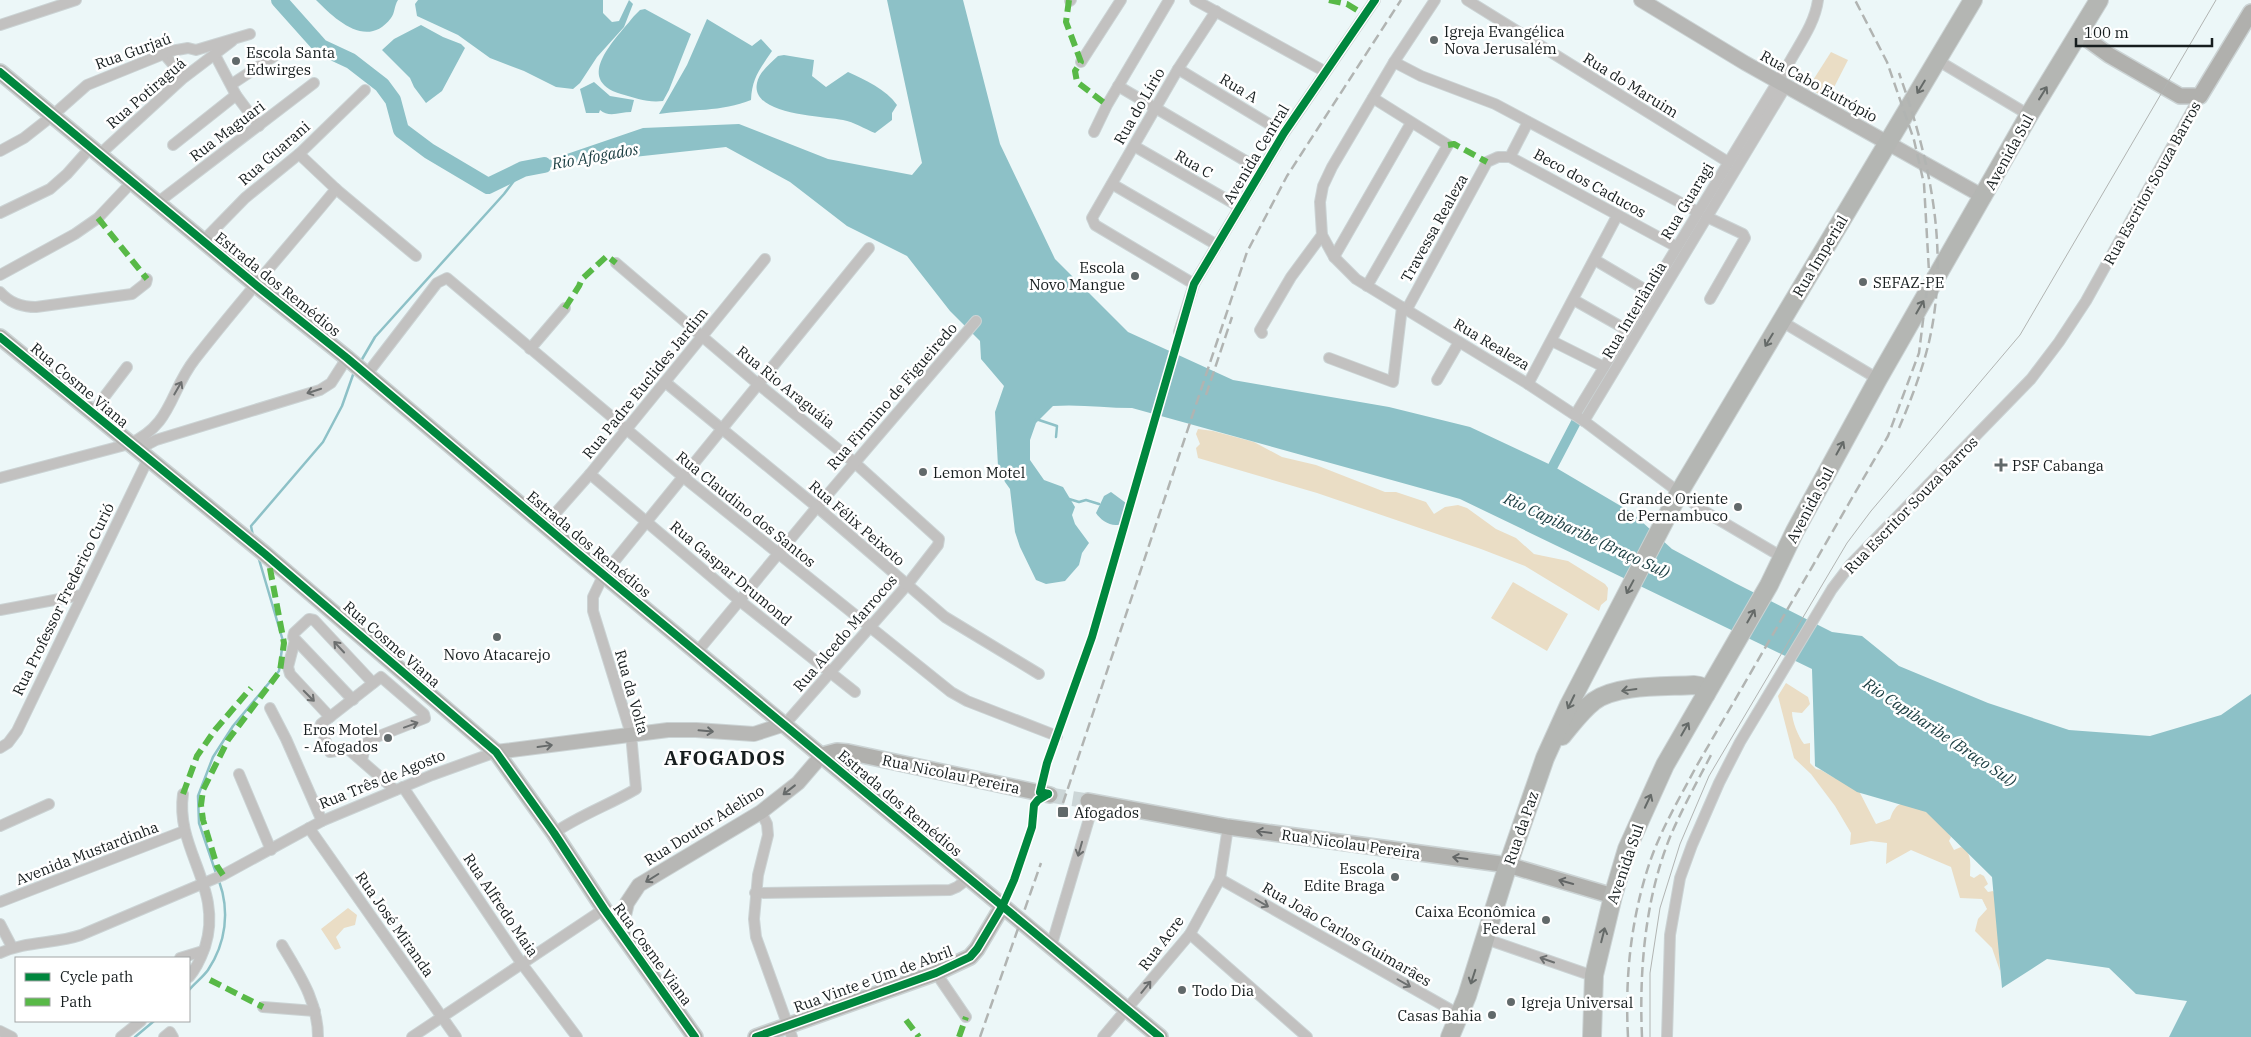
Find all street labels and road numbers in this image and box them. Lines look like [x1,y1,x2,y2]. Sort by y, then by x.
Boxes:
street label: Rua Gurjaú [92,28,174,74]
street label: Rua Cabo Eutrópio [1757,46,1881,126]
street label: Rua do Maruim [1580,48,1682,122]
street label: Rua Potiraguá [102,53,190,133]
street label: Rua do Lírio [1109,64,1169,148]
street label: Rua A [1216,69,1262,107]
street label: Rua Maguari [186,96,269,165]
street label: Rua Escritor Souza Barros [2099,98,2205,268]
street label: Avenida Central [1219,101,1293,207]
street label: Avenida Sul [1980,111,2038,193]
street label: Rua Guarani [234,117,314,189]
street label: Beco dos Caducos [1530,144,1650,222]
street label: Rua C [1172,146,1216,182]
street label: Rua Guaragi [1656,159,1718,243]
street label: Travessa Realeza [1396,171,1472,285]
street label: Rua Imperial [1788,212,1852,300]
street label: Estrada dos Remédios [211,227,345,341]
street label: Rua Interlândia [1598,258,1670,362]
street label: Rua Padre Euclides Jardim [578,304,712,462]
street label: Rua Realeza [1450,314,1534,374]
street label: Rua Firmino de Figueiredo [823,318,961,474]
street label: Rua Cosme Viana [27,338,133,432]
street label: Rua Rio Araguáia [733,341,839,433]
street label: Rua Escritor Souza Barros [1840,432,1982,578]
street label: Rua Claudino dos Santos [672,447,820,571]
street label: Avenida Sul [1782,464,1838,546]
street label: Rua Félix Peixoto [805,476,909,570]
street label: Estrada dos Remédios [523,487,655,601]
street label: Rua Professor Frederico Curió [8,499,118,699]
street label: Rua Gaspar Drumond [666,516,796,630]
street label: Rua Alcedo Marrocos [789,571,901,695]
street label: Rua Cosme Viana [340,597,444,691]
street label: Rua da Volta [611,647,653,737]
street label: Rua Três de Agosto [316,745,448,813]
street label: Estrada dos Remédios [834,746,966,860]
street label: Rua Nicolau Pereira [880,750,1022,798]
street label: Rua Doutor Adelino [641,780,767,870]
street label: Rua da Paz [1500,789,1542,867]
street label: Avenida Mustardinha [13,817,161,889]
street label: Avenida Sul [1602,821,1648,907]
street label: Rua Nicolau Pereira [1280,825,1422,863]
street label: Rua Alfredo Maia [459,850,543,960]
street label: Rua José Miranda [352,868,438,980]
street label: Rua João Carlos Guimarães [1259,878,1435,990]
street label: Rua Cosme Viana [609,899,697,1009]
street label: Rua Acre [1134,912,1188,974]
street label: Rua Vinte e Um de Abril [791,941,955,1017]

